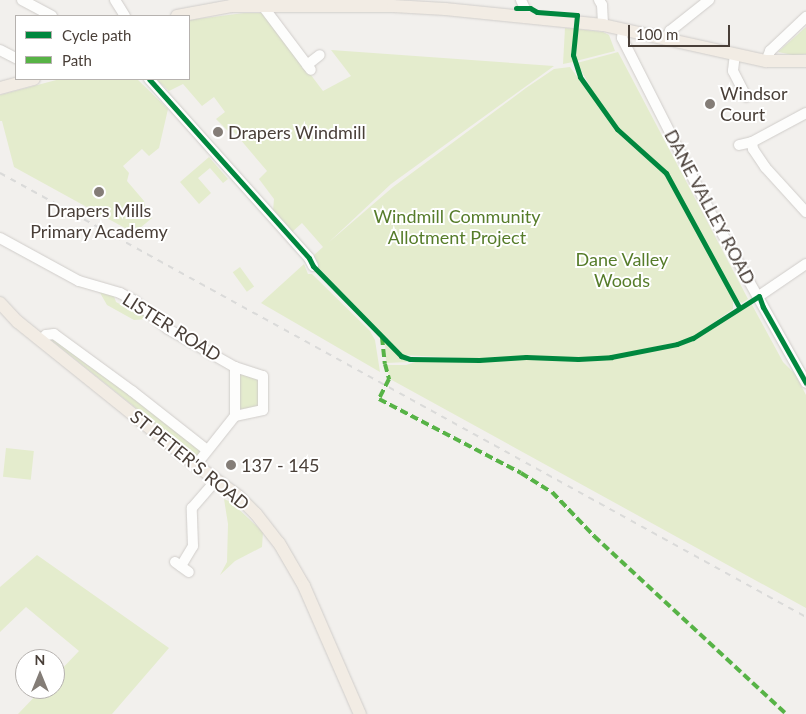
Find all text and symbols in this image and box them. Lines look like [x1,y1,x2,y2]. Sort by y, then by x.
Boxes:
legend [15,15,190,80]
scale bar [631,15,734,47]
text: 100 m [636,25,678,43]
text: Cycle path [62,26,131,44]
text: Path [62,51,92,69]
place label: Windsor Court [720,83,788,126]
marker: Windsor Court [704,98,716,110]
place label: Drapers Windmill [228,121,366,143]
street label: DANE VALLEY ROAD [660,125,760,289]
marker: Drapers Windmill [212,126,224,138]
marker: Drapers Mills Primary Academy [93,186,105,198]
place label: Drapers Mills Primary Academy [30,200,168,242]
park label: Windmill Community Allotment Project [373,206,541,248]
park label: Dane Valley Woods [575,249,669,292]
street label: LISTER ROAD [119,288,225,366]
street label: ST PETER'S ROAD [126,405,254,515]
place label: 137 - 145 [241,454,320,476]
marker: 137 - 145 [225,459,237,471]
north arrow [15,649,65,699]
text: N [35,651,45,668]

